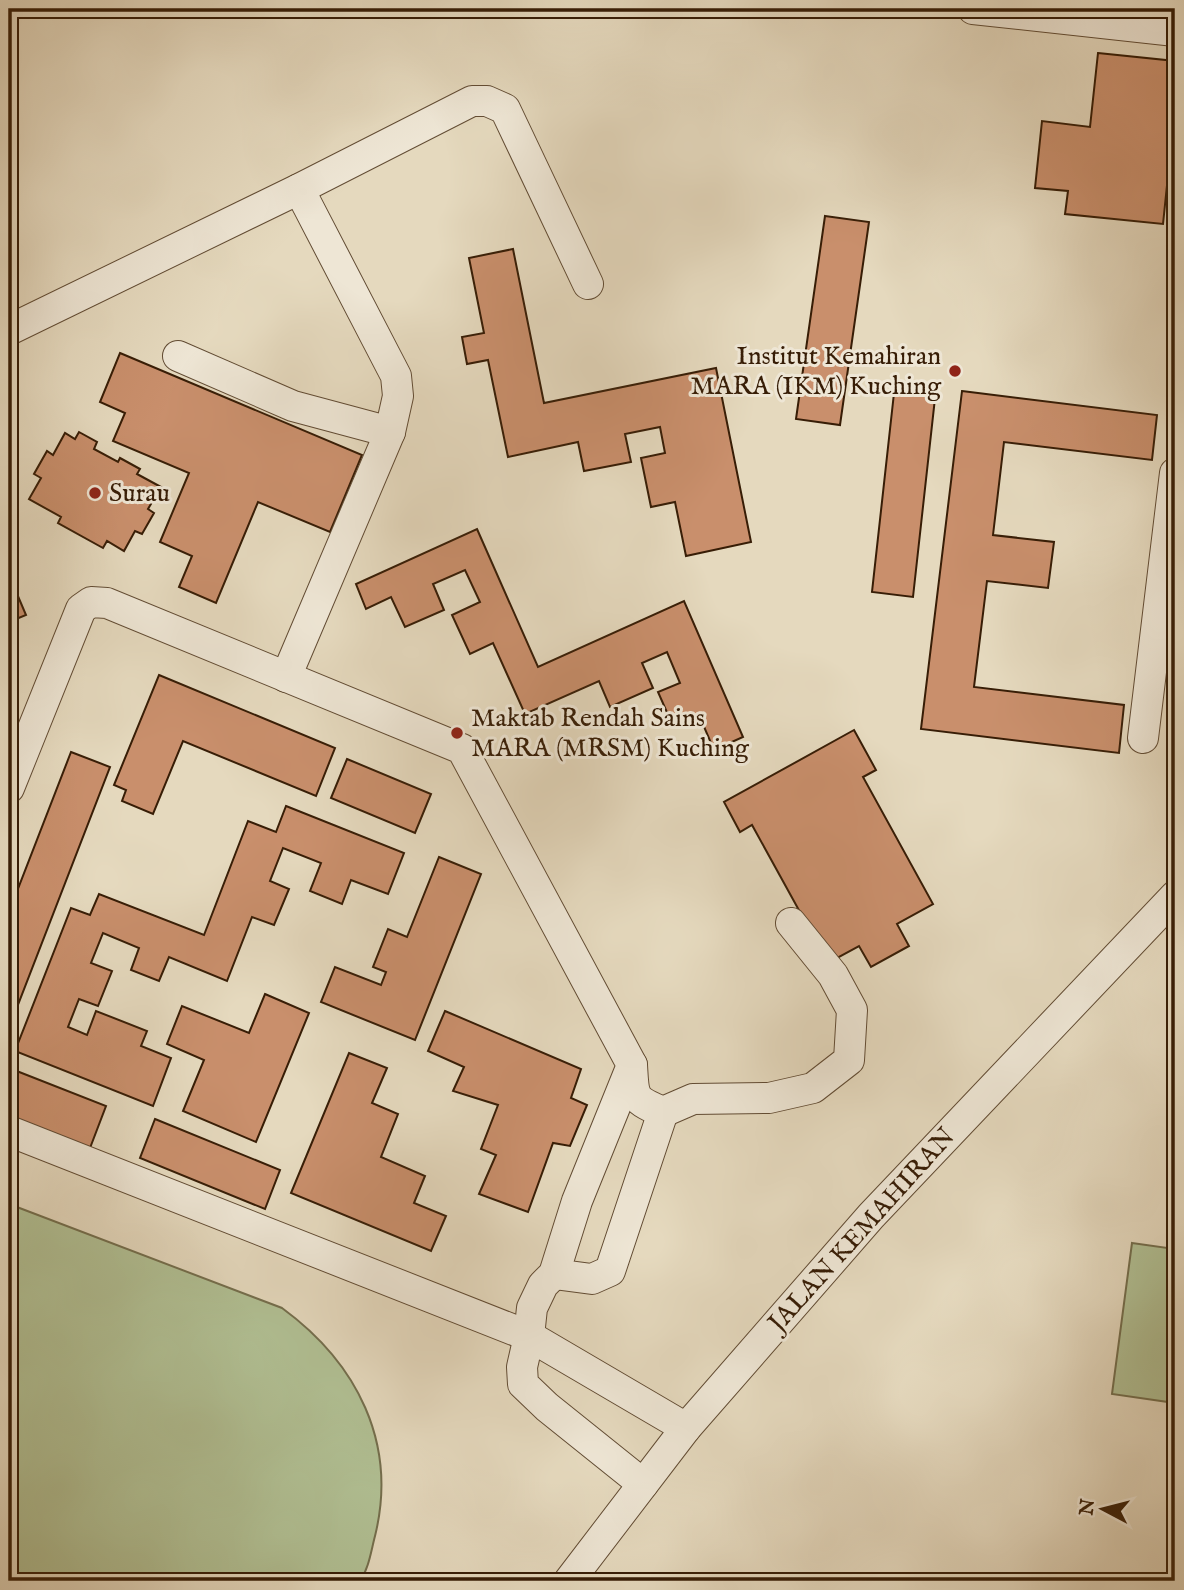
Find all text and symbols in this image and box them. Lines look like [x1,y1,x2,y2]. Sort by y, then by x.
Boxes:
place label: Institut Kemahiran MARA (IKM) Kuching [691,340,942,403]
marker: Institut Kemahiran MARA (IKM) Kuching [947,363,963,379]
place label: Surau [109,477,170,510]
marker: Surau [87,485,103,501]
place label: Maktab Rendah Sains MARA (MRSM) Kuching [471,702,750,765]
marker: Maktab Rendah Sains MARA (MRSM) Kuching [449,725,465,741]
street label: JALAN KEMAHIRAN [759,1121,963,1341]
north arrow [1068,1474,1138,1544]
text: N [1075,1497,1101,1518]

